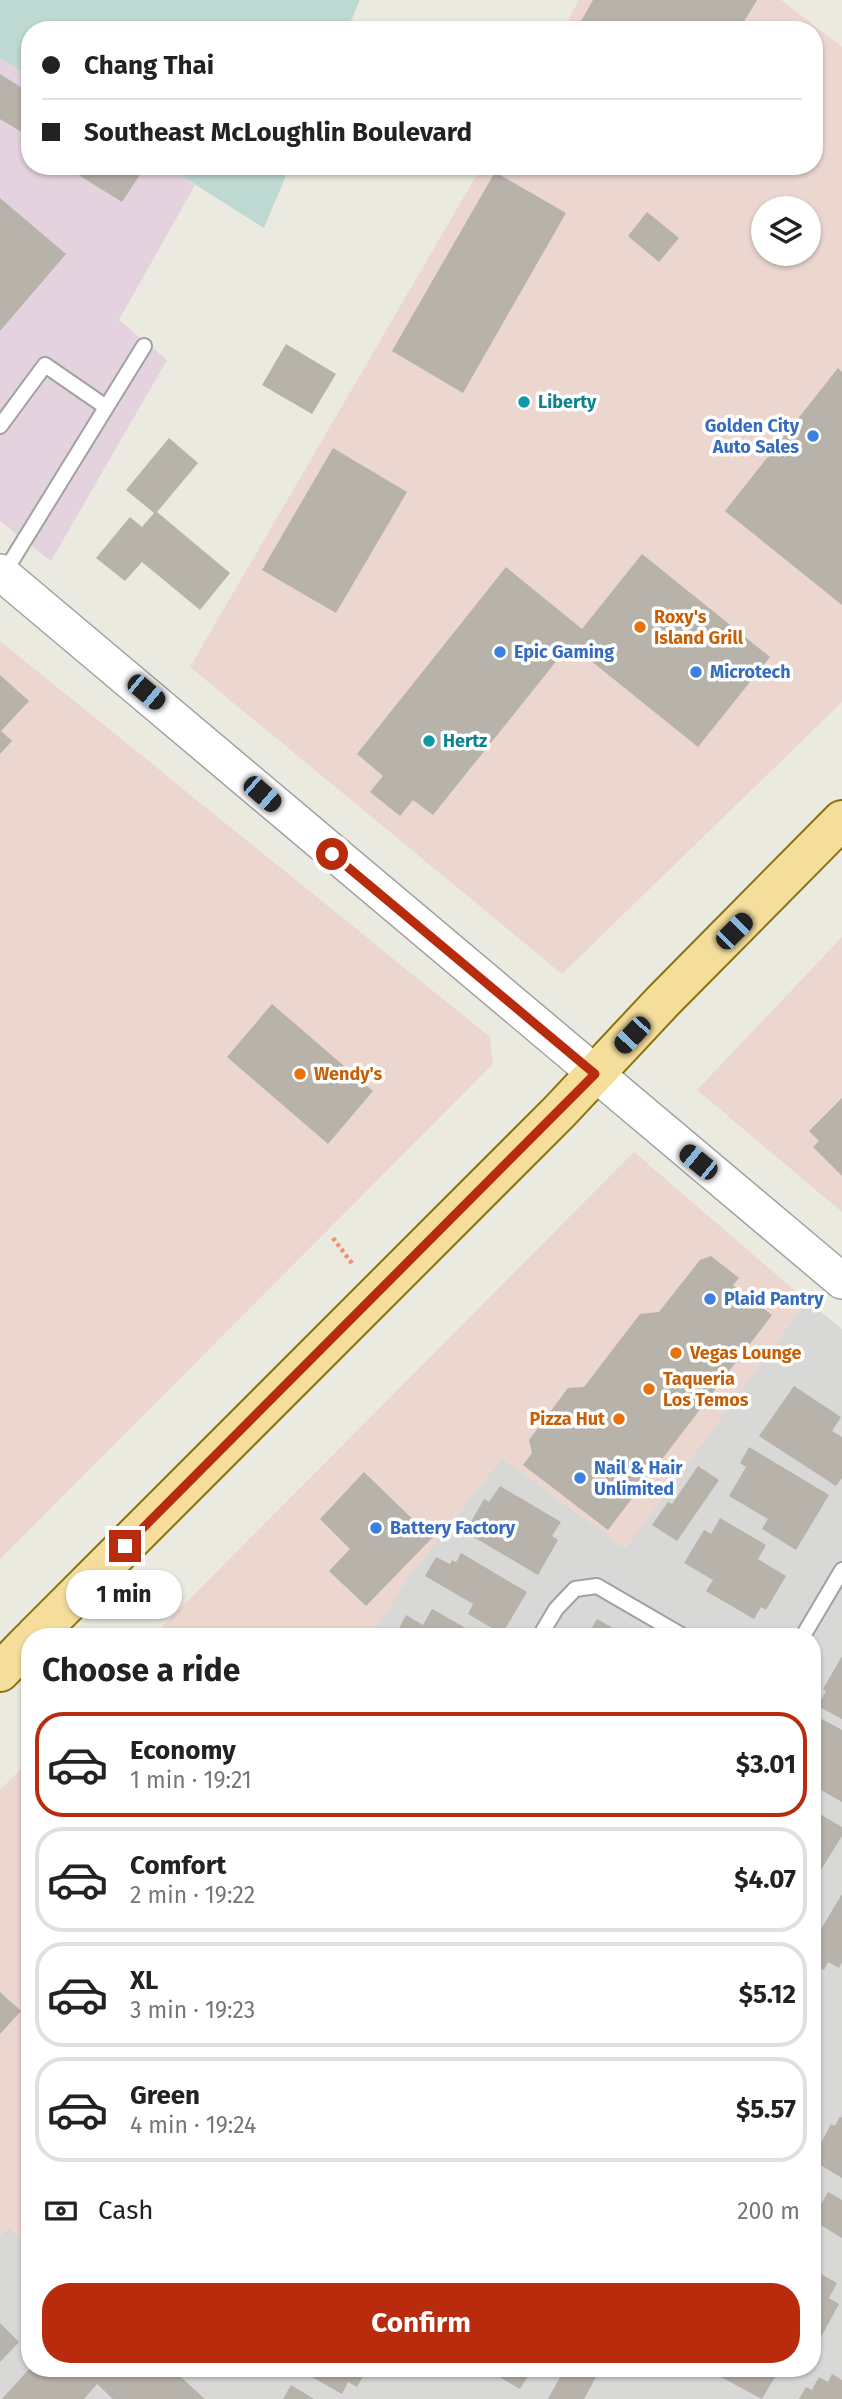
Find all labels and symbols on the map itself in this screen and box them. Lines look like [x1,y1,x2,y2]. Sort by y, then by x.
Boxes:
place label: Liberty [538,391,597,413]
marker: Liberty [516,394,532,410]
place label: Golden City Auto Sales [705,415,800,458]
marker: Golden City Auto Sales [805,428,821,444]
place label: Roxy's Island Grill [654,606,744,649]
marker: Roxy's Island Grill [632,619,648,635]
place label: Epic Gaming [514,641,614,663]
marker: Epic Gaming [492,644,508,660]
place label: Microtech [710,661,791,683]
marker: Microtech [688,664,704,680]
car [124,670,169,714]
place label: Hertz [443,730,487,752]
marker: Hertz [421,733,437,749]
car [240,772,285,816]
route start [316,838,348,870]
car [712,909,757,953]
car [610,1012,655,1058]
place label: Wendy's [314,1063,383,1085]
marker: Wendy's [292,1066,308,1082]
car [676,1141,721,1183]
place label: Plaid Pantry [724,1288,824,1310]
marker: Plaid Pantry [702,1291,718,1307]
place label: Vegas Lounge [689,1342,801,1364]
marker: Vegas Lounge [668,1345,684,1361]
place label: Taqueria Los Temos [663,1368,749,1411]
marker: Taqueria Los Temos [641,1381,657,1397]
place label: Pizza Hut [530,1408,606,1430]
marker: Pizza Hut [611,1411,627,1427]
place label: Nail & Hair Unlimited [594,1457,683,1500]
marker: Nail & Hair Unlimited [572,1470,588,1486]
place label: Battery Factory [390,1517,516,1539]
marker: Battery Factory [368,1520,384,1536]
route end [109,1530,141,1562]
callout: 1 min [67,1570,183,1620]

